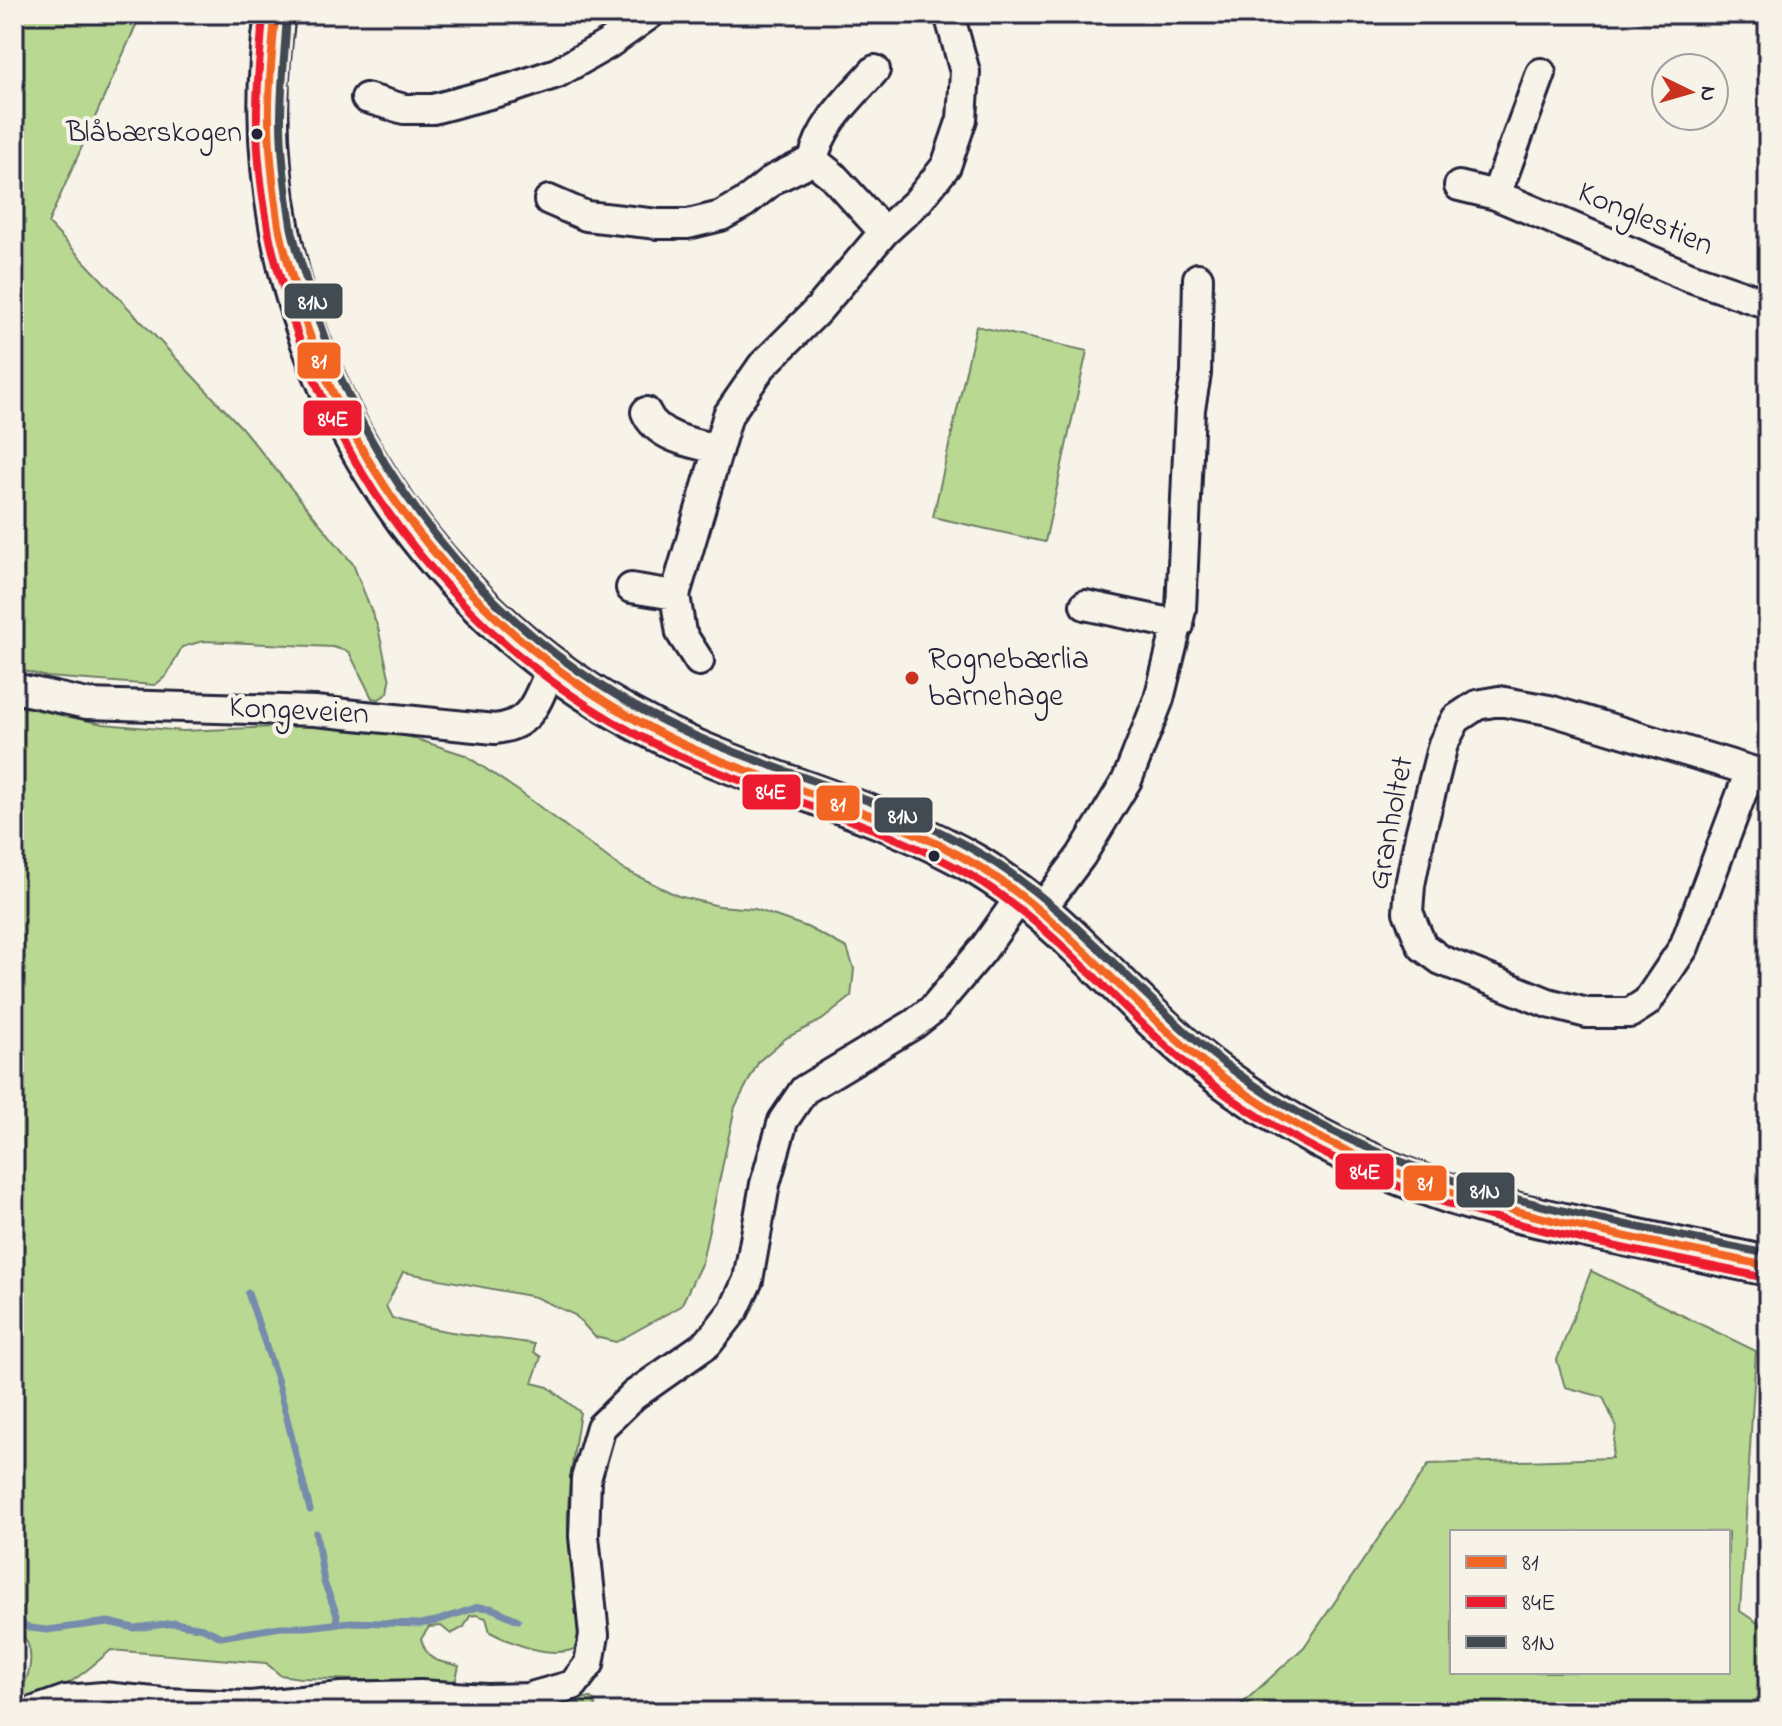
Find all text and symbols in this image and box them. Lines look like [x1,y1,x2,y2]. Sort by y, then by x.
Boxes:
north arrow [1650,52,1730,132]
text: N [1690,85,1724,102]
place label: Blåbærskogen [65,112,242,156]
marker: Blåbærskogen [249,126,265,142]
street label: Konglestien [1570,170,1720,270]
line badge: 81N [283,282,344,320]
text: 81N [297,288,328,320]
line badge: 81 [296,341,342,380]
text: 81 [310,347,327,379]
line badge: 84E [302,399,363,437]
text: 84E [317,405,348,437]
place label: Rognebærlia barnehage [928,637,1089,721]
marker: Rognebærlia barnehage [903,669,921,687]
street label: Kongeveien [228,685,370,739]
street label: Granholtet [1356,752,1428,894]
line badge: 84E [741,773,802,811]
text: 84E [755,778,786,810]
line badge: 81 [815,784,861,822]
text: 81 [829,790,846,822]
line badge: 81N [873,796,934,834]
text: 81N [887,802,918,834]
unlabelled marker [926,848,942,864]
line badge: 84E [1334,1152,1395,1191]
text: 84E [1349,1158,1380,1190]
line badge: 81 [1402,1164,1448,1202]
text: 81 [1416,1169,1433,1201]
line badge: 81N [1455,1171,1516,1209]
text: 81N [1469,1177,1500,1209]
legend [1450,1530,1730,1674]
text: 81 [1522,1547,1539,1582]
text: 84E [1522,1587,1555,1622]
text: 81N [1522,1627,1555,1662]

